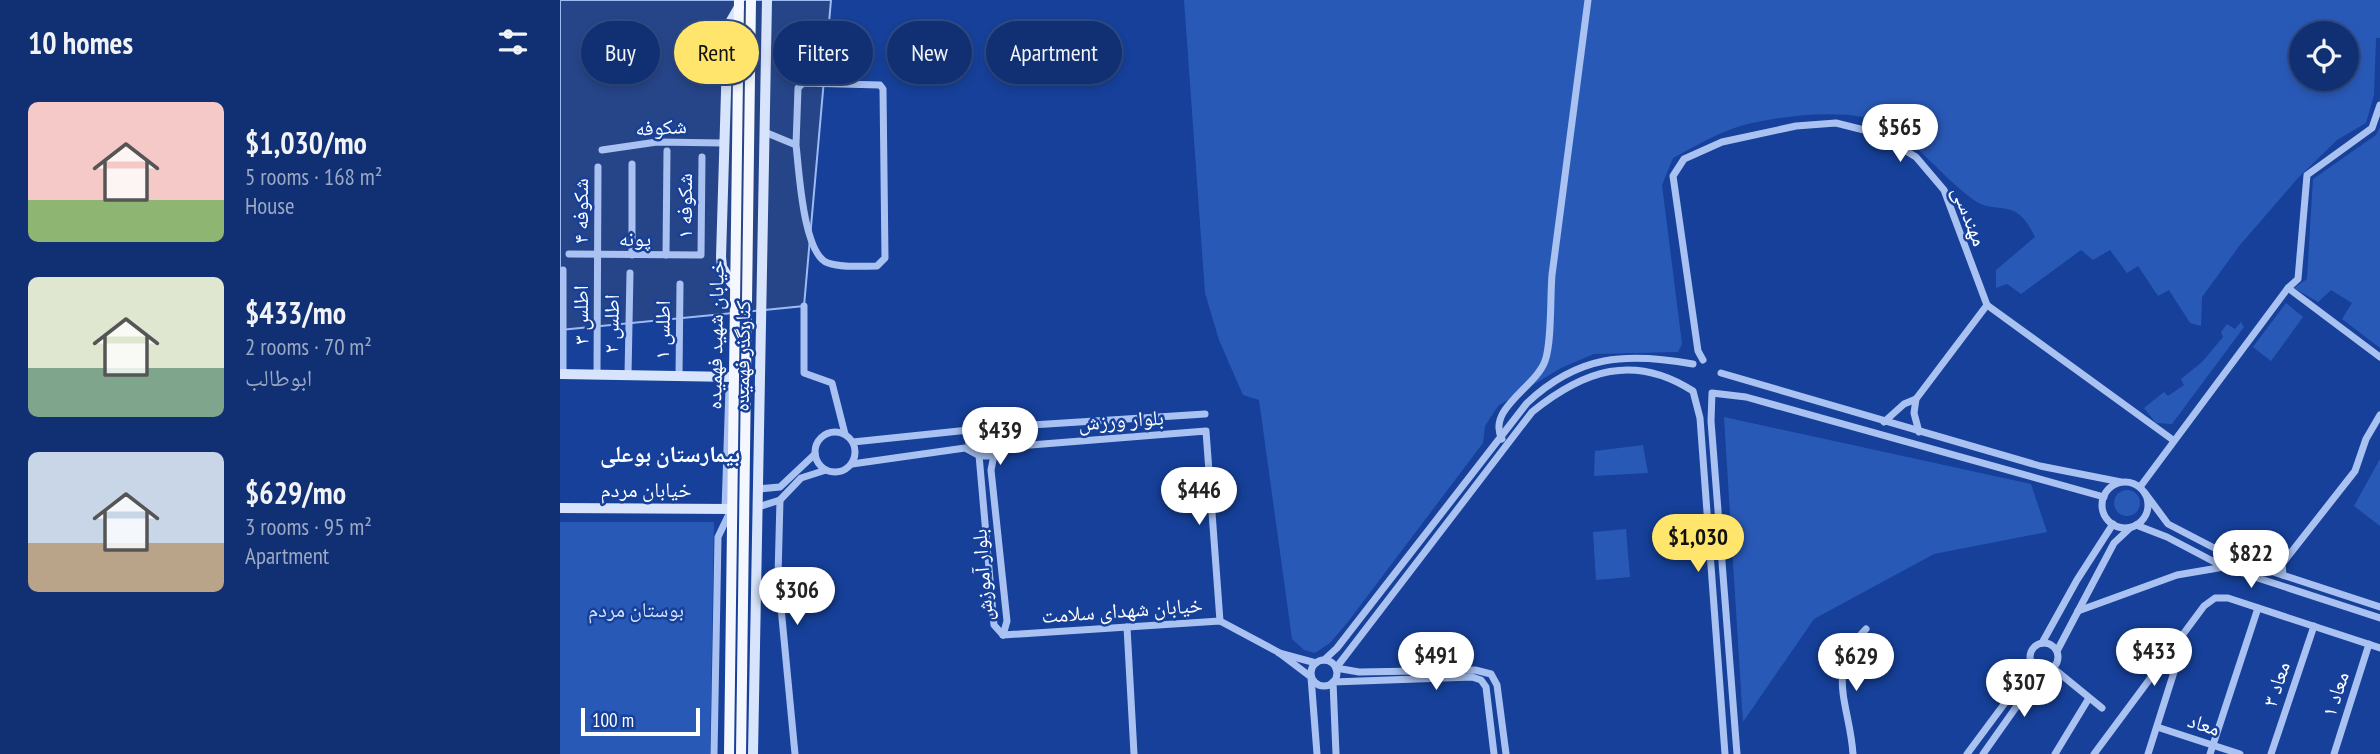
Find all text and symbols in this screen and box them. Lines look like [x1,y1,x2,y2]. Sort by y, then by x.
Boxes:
chip: Buy [581,21,660,84]
chip: Rent [674,21,759,84]
chip: Filters [773,21,873,84]
chip: New [887,21,972,84]
chip: Apartment [986,21,1122,84]
map controls [2289,21,2359,91]
button: locate [2289,21,2359,91]
text: 10 homes [28,23,133,62]
icon: filters [494,23,532,61]
pin: $565 [1859,104,1941,164]
street label: شکوفه [635,112,687,142]
text: $565 [1878,112,1922,141]
text: $1,030/mo [245,123,367,162]
icon: home [84,130,168,214]
text: 5 rooms · 168 m² [245,162,382,191]
street label: شکوفه ۱ [671,173,698,239]
street label: شکوفه ۴ [567,178,594,244]
street label: مهندسی [1946,182,1994,250]
text: House [245,191,295,220]
street label: پونه [619,225,651,252]
street label: خیابان شهید فهمیده [700,260,730,410]
street label: اطلس ۳ [567,285,594,345]
text: $433/mo [245,293,346,332]
street label: اطلس ۲ [597,294,625,354]
street label: اطلس ۱ [648,300,676,360]
street label: کنارگذر فهمیده [728,300,756,412]
icon: home [84,305,168,389]
text: 2 rooms · 70 m² [245,332,372,361]
text: ابوطالب [245,363,312,392]
street label: بلوار ورزش [1077,404,1165,436]
pin: $439 [959,407,1041,467]
text: $439 [978,415,1022,444]
district label: بیمارستان بوعلی [600,439,740,468]
pin: $446 [1158,468,1240,527]
text: $629/mo [245,473,346,512]
text: $446 [1177,475,1221,504]
street label: خیابان مردم [600,476,692,504]
icon: home [84,480,168,564]
text: 3 rooms · 95 m² [245,512,372,541]
pin: $1,030 [1641,514,1755,574]
text: $1,030 [1668,522,1728,551]
street label: بلوار آموزش [965,528,999,622]
pin: $822 [2210,530,2292,590]
text: $822 [2229,538,2273,567]
text: Apartment [245,541,329,570]
pin: $306 [756,568,838,627]
text: $306 [775,575,819,604]
street label: خیابان شهدای سلامت [1040,591,1204,629]
park label: بوستان مردم [588,596,684,624]
pin: $433 [2113,628,2195,688]
pin: $491 [1395,632,1477,692]
pin: $629 [1815,634,1897,693]
text: $433 [2132,636,2176,665]
text: $491 [1414,640,1458,669]
text: $629 [1834,641,1878,670]
street label: معاد ۳ [2256,658,2296,710]
pin: $307 [1983,660,2065,719]
text: $307 [2002,667,2046,696]
street label: معاد ۱ [2315,668,2355,720]
scale bar [581,705,700,737]
street label: معاد [2184,706,2224,742]
text: 100 m [592,708,634,732]

